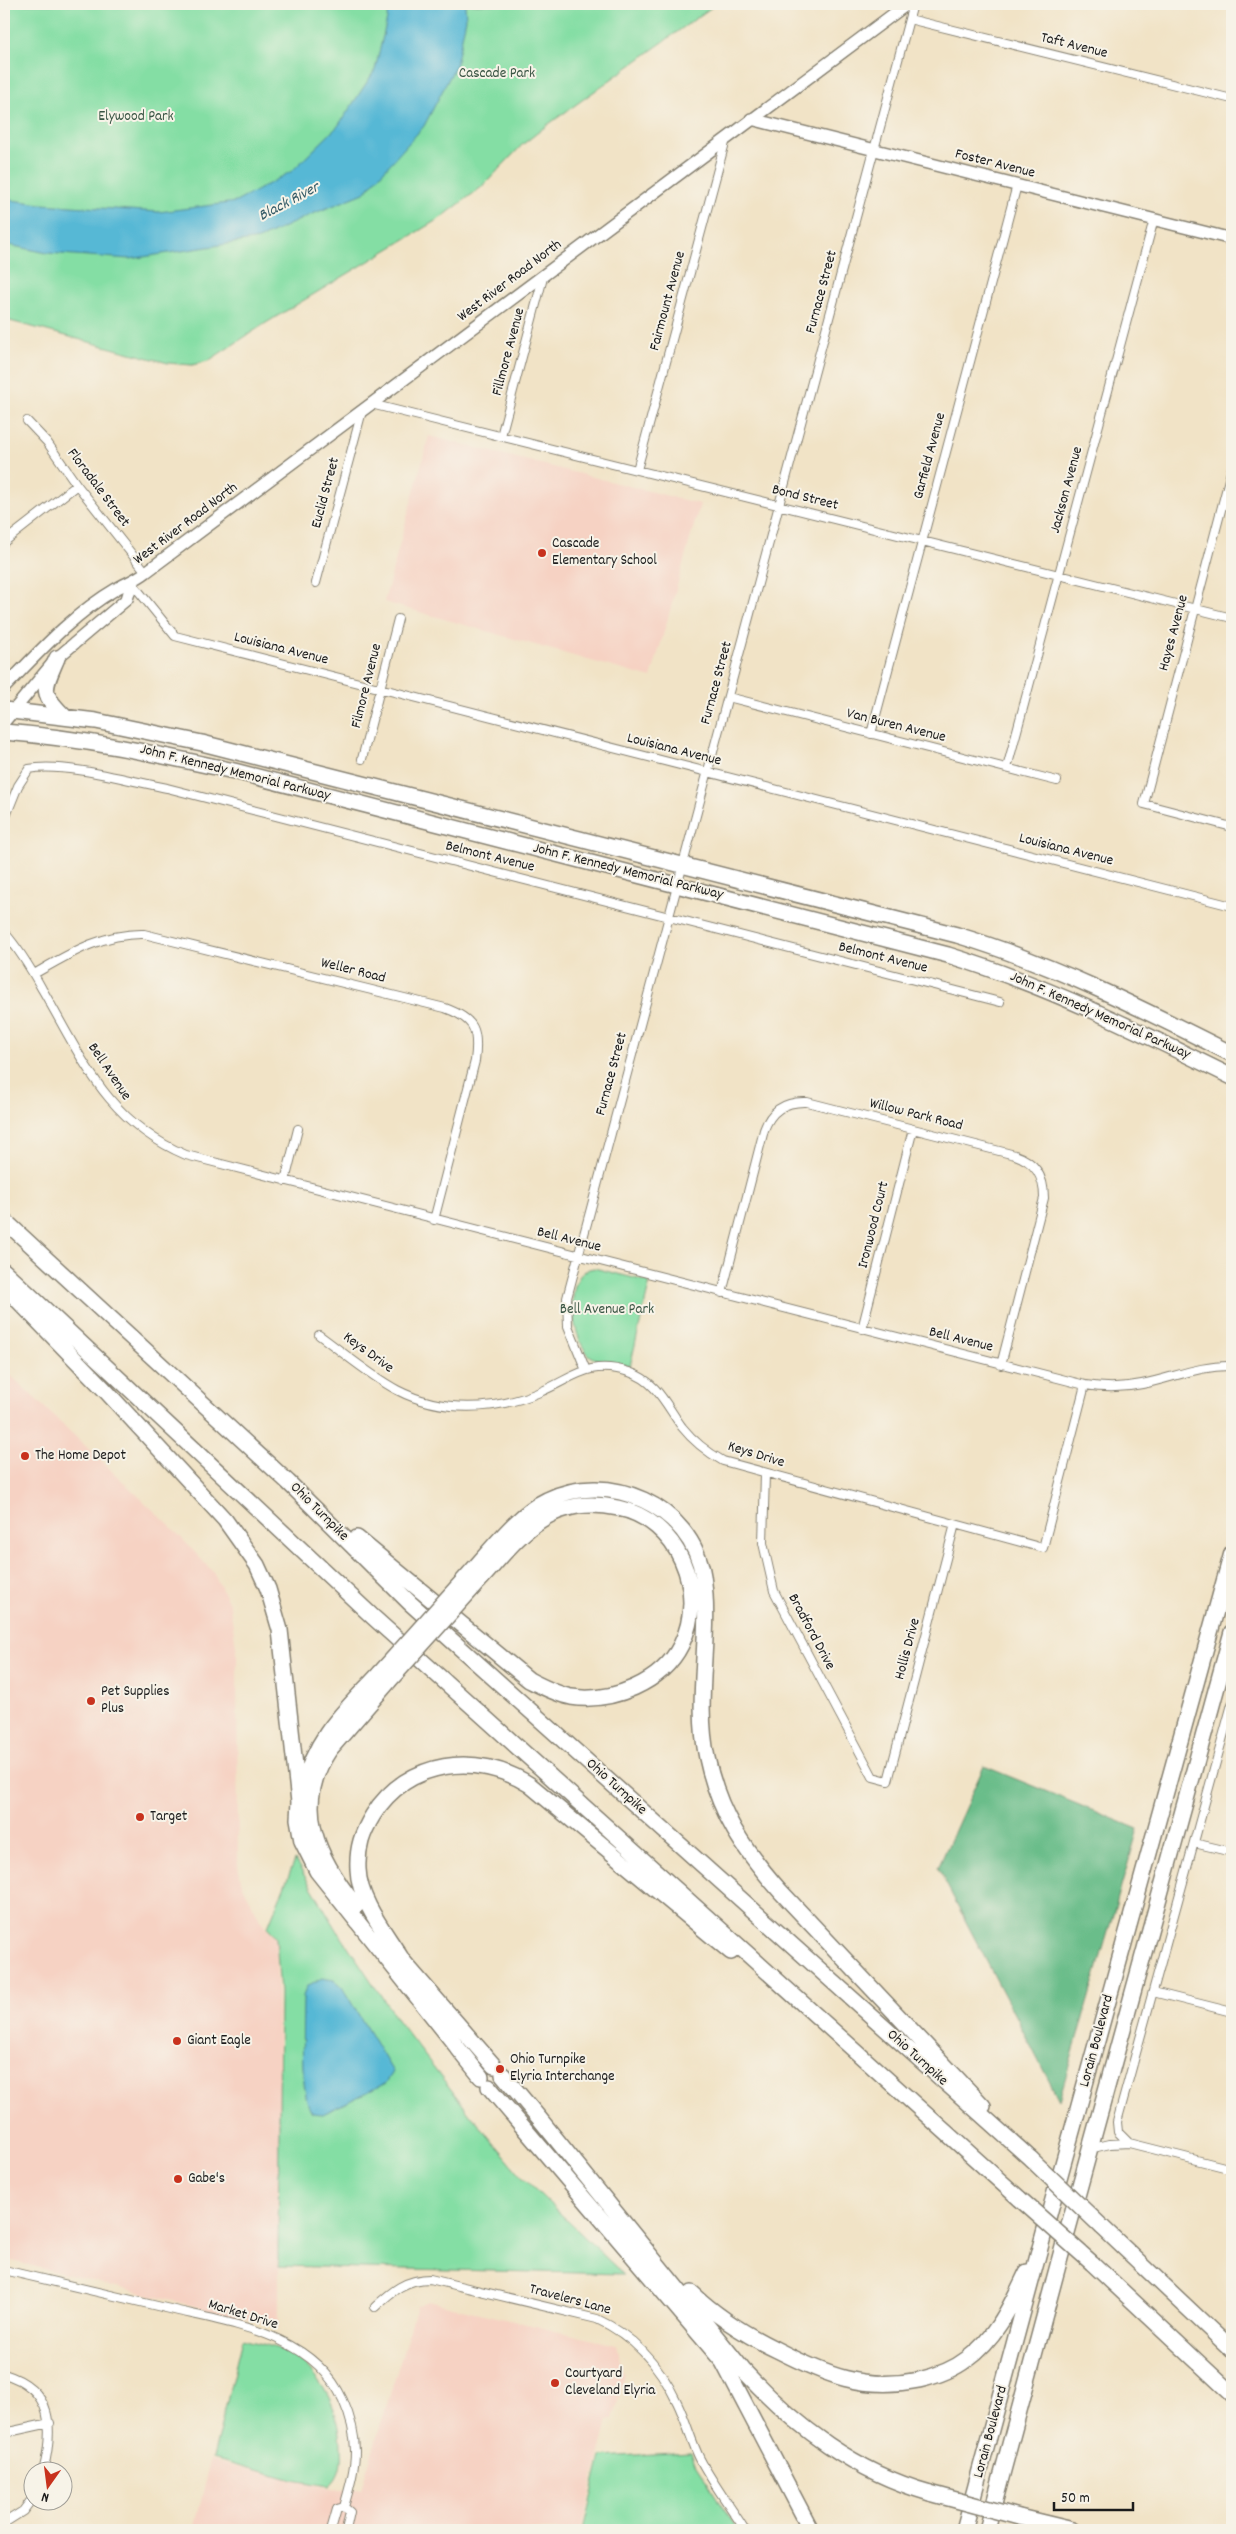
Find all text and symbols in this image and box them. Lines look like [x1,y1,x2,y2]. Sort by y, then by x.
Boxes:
street label: Taft Avenue [1038,27,1110,65]
park label: Cascade Park [459,63,535,85]
park label: Elywood Park [98,106,174,128]
street label: Foster Avenue [953,143,1038,185]
water label: Black River [254,175,325,228]
street label: West River Road North [453,234,567,328]
street label: Fairmount Avenue [644,248,692,353]
street label: Furnace Street [800,248,844,336]
street label: Fillmore Avenue [487,305,531,398]
street label: Garfield Avenue [908,410,952,502]
street label: Floradale Street [61,444,135,532]
street label: Jackson Avenue [1045,444,1089,536]
street label: Euclid Street [306,455,346,531]
street label: West River Road North [129,477,243,571]
street label: Bond Street [770,479,841,517]
place label: Cascade Elementary School [552,533,657,572]
marker: Cascade Elementary School [536,547,548,559]
street label: Hayes Avenue [1153,592,1195,674]
street label: Louisiana Avenue [231,627,331,671]
street label: Furnace Street [695,639,739,727]
street label: Filmore Avenue [346,641,388,731]
street label: Van Buren Avenue [844,703,948,749]
street label: Louisiana Avenue [624,728,724,772]
street label: John F. Kennedy Memorial Parkway [137,739,333,808]
street label: Louisiana Avenue [1016,828,1116,872]
street label: Belmont Avenue [443,835,537,879]
street label: John F. Kennedy Memorial Parkway [530,838,726,907]
street label: Belmont Avenue [836,936,930,980]
street label: Weller Road [318,952,388,990]
street label: John F. Kennedy Memorial Parkway [1006,966,1195,1066]
street label: Furnace Street [590,1030,634,1118]
street label: Bell Avenue [82,1039,137,1106]
street label: Willow Park Road [867,1093,965,1137]
street label: Ironwood Court [853,1179,896,1271]
street label: Bell Avenue [535,1221,604,1259]
park label: Bell Avenue Park [560,1299,654,1321]
street label: Bell Avenue [927,1321,996,1359]
street label: Keys Drive [338,1327,398,1379]
street label: Keys Drive [725,1436,787,1474]
place label: The Home Depot [35,1445,127,1467]
marker: The Home Depot [19,1450,31,1462]
street label: Ohio Turnpike [284,1477,354,1547]
street label: Bradford Drive [782,1590,841,1674]
street label: Hollis Drive [889,1615,927,1682]
place label: Pet Supplies Plus [101,1681,170,1720]
marker: Pet Supplies Plus [85,1695,97,1707]
street label: Ohio Turnpike [581,1753,652,1821]
place label: Target [150,1806,188,1828]
marker: Target [134,1811,146,1823]
street label: Lorain Boulevard [1074,1992,1120,2090]
street label: Ohio Turnpike [882,2024,953,2092]
place label: Giant Eagle [187,2030,251,2052]
marker: Giant Eagle [171,2035,183,2047]
place label: Ohio Turnpike Elyria Interchange [510,2049,615,2088]
marker: Ohio Turnpike Elyria Interchange [494,2063,506,2075]
place label: Gabe's [188,2168,225,2190]
marker: Gabe's [172,2173,184,2185]
street label: Travelers Lane [527,2279,614,2322]
street label: Market Drive [205,2294,281,2336]
place label: Courtyard Cleveland Elyria [565,2363,656,2402]
marker: Courtyard Cleveland Elyria [549,2377,561,2389]
street label: Lorain Boulevard [968,2383,1014,2481]
north arrow [22,2462,72,2512]
scale bar [1054,2479,1132,2511]
text: N [39,2486,51,2507]
text: 50 m [1061,2488,1090,2510]

